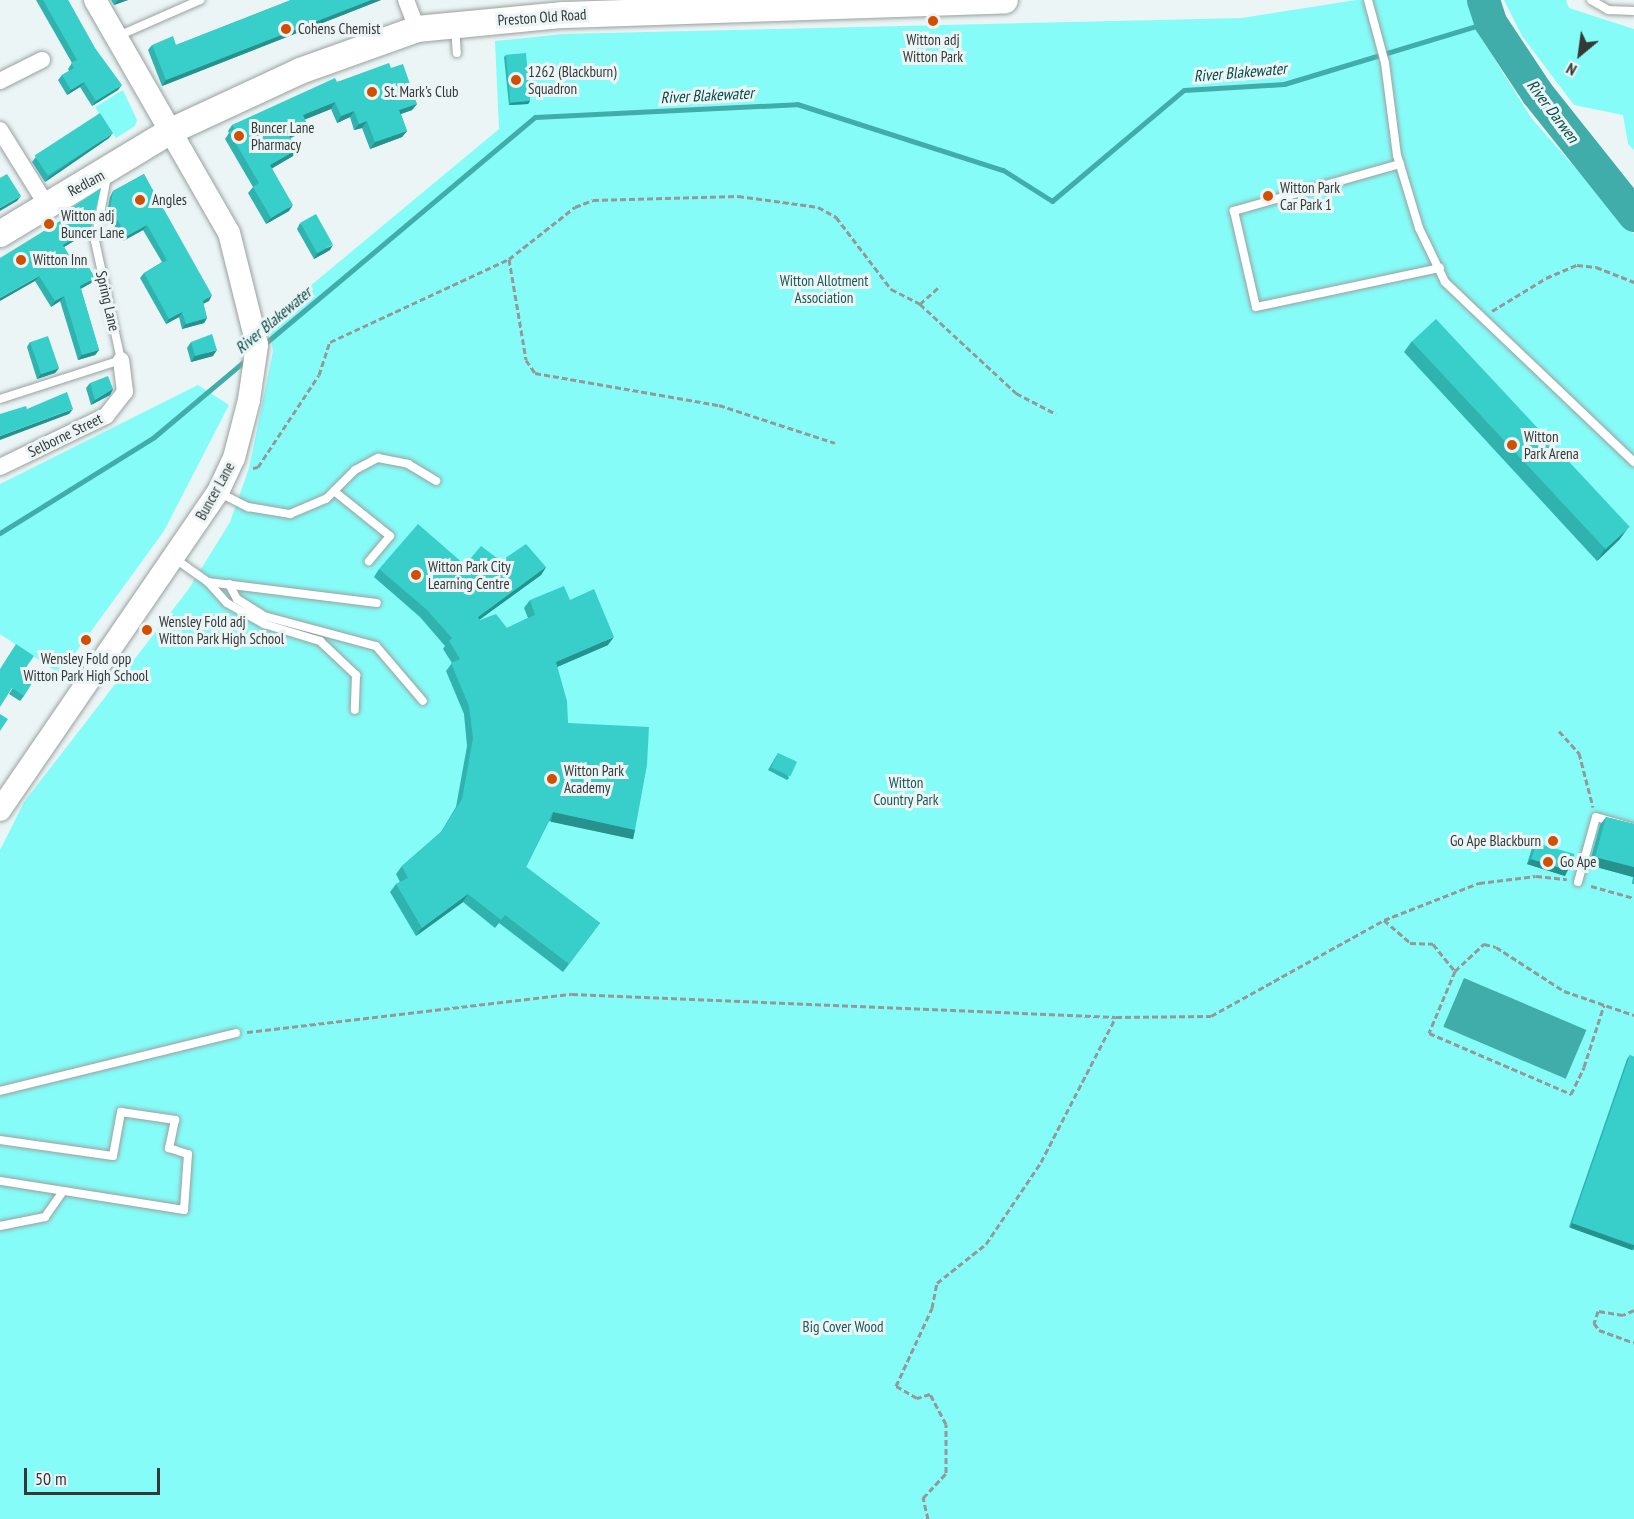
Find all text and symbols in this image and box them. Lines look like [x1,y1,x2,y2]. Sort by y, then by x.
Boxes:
street label: Preston Old Road [497,5,587,29]
marker: Witton adj Witton Park [926,14,940,28]
place label: Cohens Chemist [298,20,380,38]
marker: Cohens Chemist [279,22,293,36]
north arrow [1550,24,1610,84]
place label: Witton adj Witton Park [903,30,963,65]
water label: River Blakewater [1193,58,1287,86]
text: N [1563,59,1580,81]
place label: 1262 (Blackburn) Squadron [528,62,617,97]
marker: 1262 (Blackburn) Squadron [509,73,523,87]
water label: River Darwen [1523,76,1583,146]
place label: St. Mark's Club [384,83,459,101]
water label: River Blakewater [660,83,754,107]
marker: St. Mark's Club [365,85,379,99]
place label: Buncer Lane Pharmacy [251,118,315,153]
marker: Buncer Lane Pharmacy [232,129,246,143]
street label: Redlam [65,166,107,200]
place label: Witton Park Car Park 1 [1280,178,1340,213]
marker: Witton Park Car Park 1 [1261,189,1275,203]
place label: Angles [152,191,187,209]
marker: Angles [133,193,147,207]
place label: Witton adj Buncer Lane [61,206,125,241]
marker: Witton adj Buncer Lane [42,217,56,231]
place label: Witton Inn [33,251,87,269]
marker: Witton Inn [14,253,28,267]
street label: Spring Lane [92,269,124,333]
park label: Witton Allotment Association [779,271,869,306]
water label: River Blakewater [231,283,315,357]
street label: Selborne Street [25,409,105,461]
place label: Witton Park Arena [1524,427,1579,462]
marker: Witton Park Arena [1505,438,1519,452]
street label: Buncer Lane [192,459,238,523]
place label: Witton Park City Learning Centre [428,557,511,592]
marker: Witton Park City Learning Centre [409,568,423,582]
place label: Wensley Fold adj Witton Park High School [159,612,285,647]
marker: Wensley Fold adj Witton Park High School [140,623,154,637]
marker: Wensley Fold opp Witton Park High School [79,633,93,647]
place label: Wensley Fold opp Witton Park High School [23,649,149,684]
place label: Witton Park Academy [564,761,624,796]
marker: Witton Park Academy [545,772,559,786]
park label: Witton Country Park [873,773,939,808]
place label: Go Ape Blackburn [1450,832,1541,850]
marker: Go Ape Blackburn [1546,834,1560,848]
place label: Go Ape [1560,853,1597,871]
marker: Go Ape [1541,855,1555,869]
park label: Big Cover Wood [802,1318,884,1336]
scale bar [27,1456,164,1494]
text: 50 m [35,1467,67,1490]

